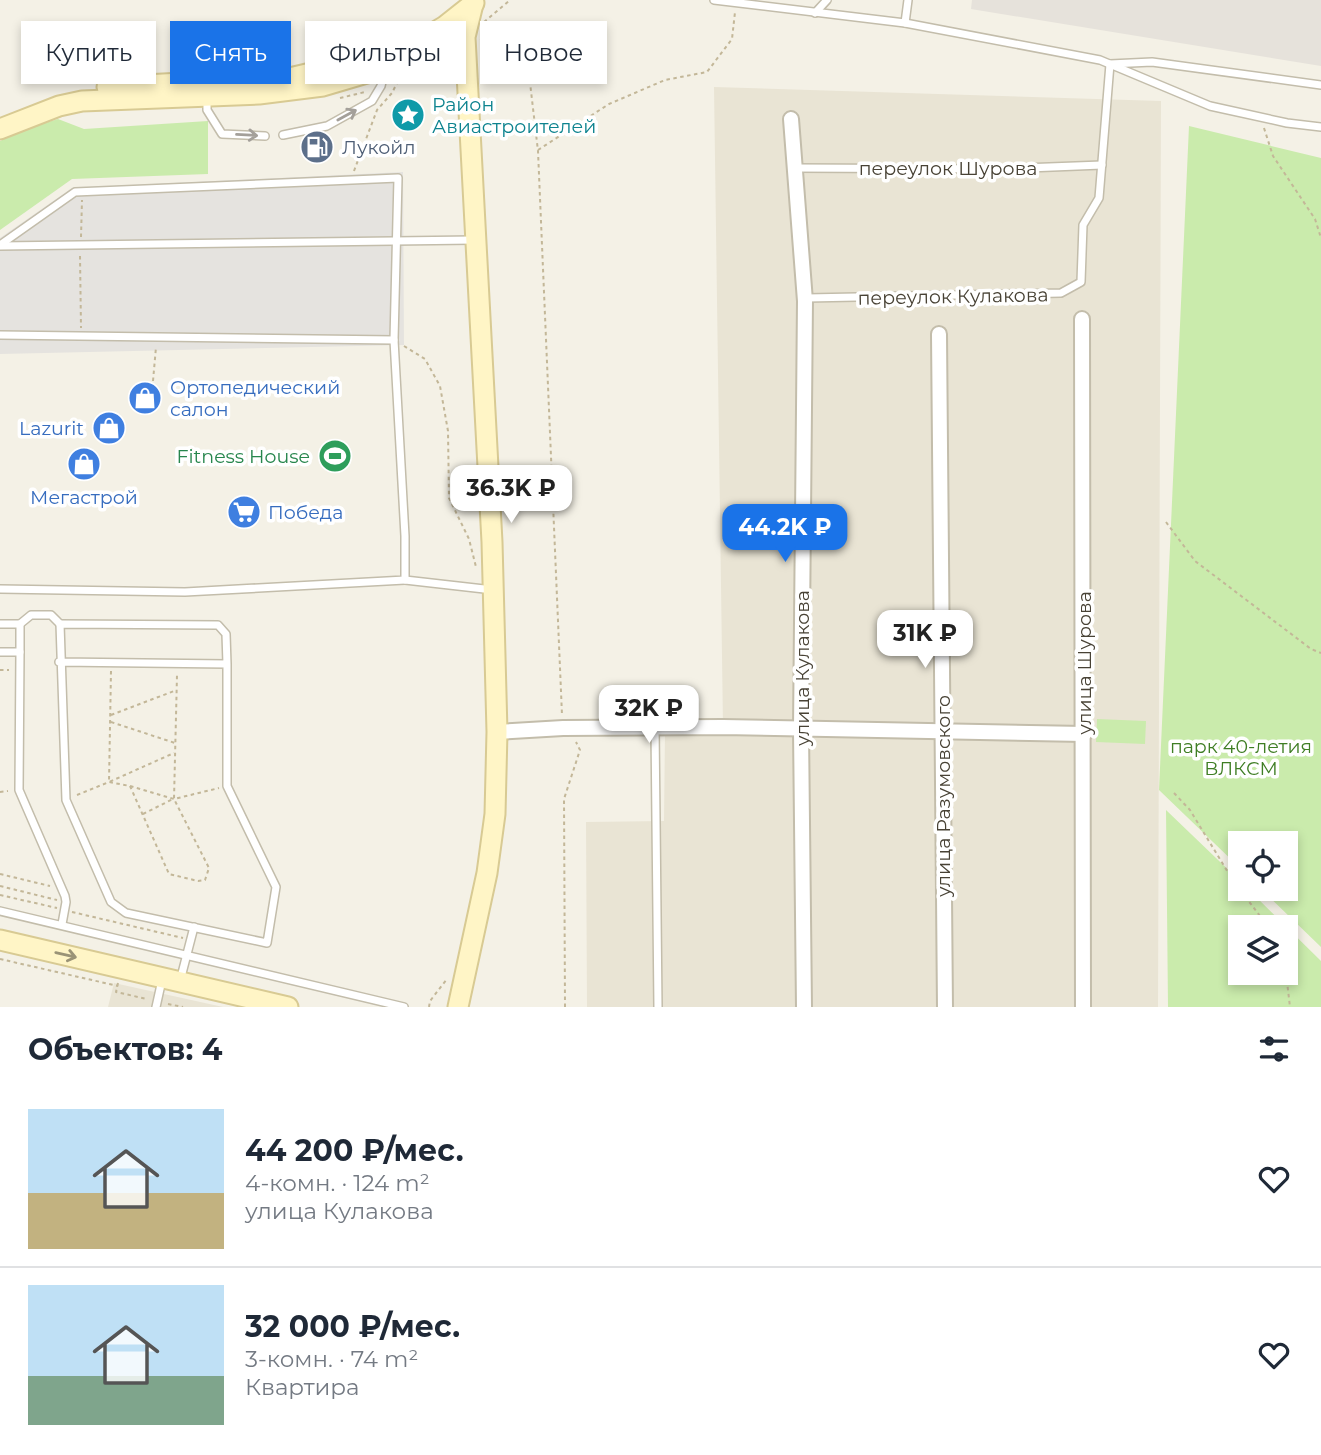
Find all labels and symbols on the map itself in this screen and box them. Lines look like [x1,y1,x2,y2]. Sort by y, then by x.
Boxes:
place label: Район Авиастроителей [432,93,596,138]
place icon: Район Авиастроителей [389,96,427,134]
one-way arrow [336,108,357,121]
fuel station icon: Лукойл [298,128,336,166]
one-way arrow [235,129,258,142]
place label: Лукойл [342,136,415,159]
street label: переулок Шурова [859,157,1037,180]
street label: переулок Кулакова [857,283,1049,310]
place label: Ортопедический салон [170,376,340,421]
shop icon: Ортопедический салон [126,379,164,417]
shop icon: Lazurit [90,409,128,447]
place label: Lazurit [19,417,84,440]
sports icon: Fitness House [316,437,354,475]
shop icon: Мегастрой [65,445,103,483]
place label: Fitness House [177,445,310,468]
pin: 36.3K ₽ [446,466,576,525]
place label: Мегастрой [30,486,138,509]
supermarket icon: Победа [225,493,263,531]
place label: Победа [268,501,343,524]
pin: 44.2K ₽ [720,504,850,564]
street label: улица Кулакова [791,590,814,747]
street label: улица Шурова [1073,591,1096,736]
pin: 31K ₽ [876,610,974,670]
pin: 32K ₽ [600,686,698,745]
street label: улица Разумовского [932,695,955,898]
park label: парк 40-летия ВЛКСМ [1170,735,1312,780]
one-way arrow [55,949,77,962]

